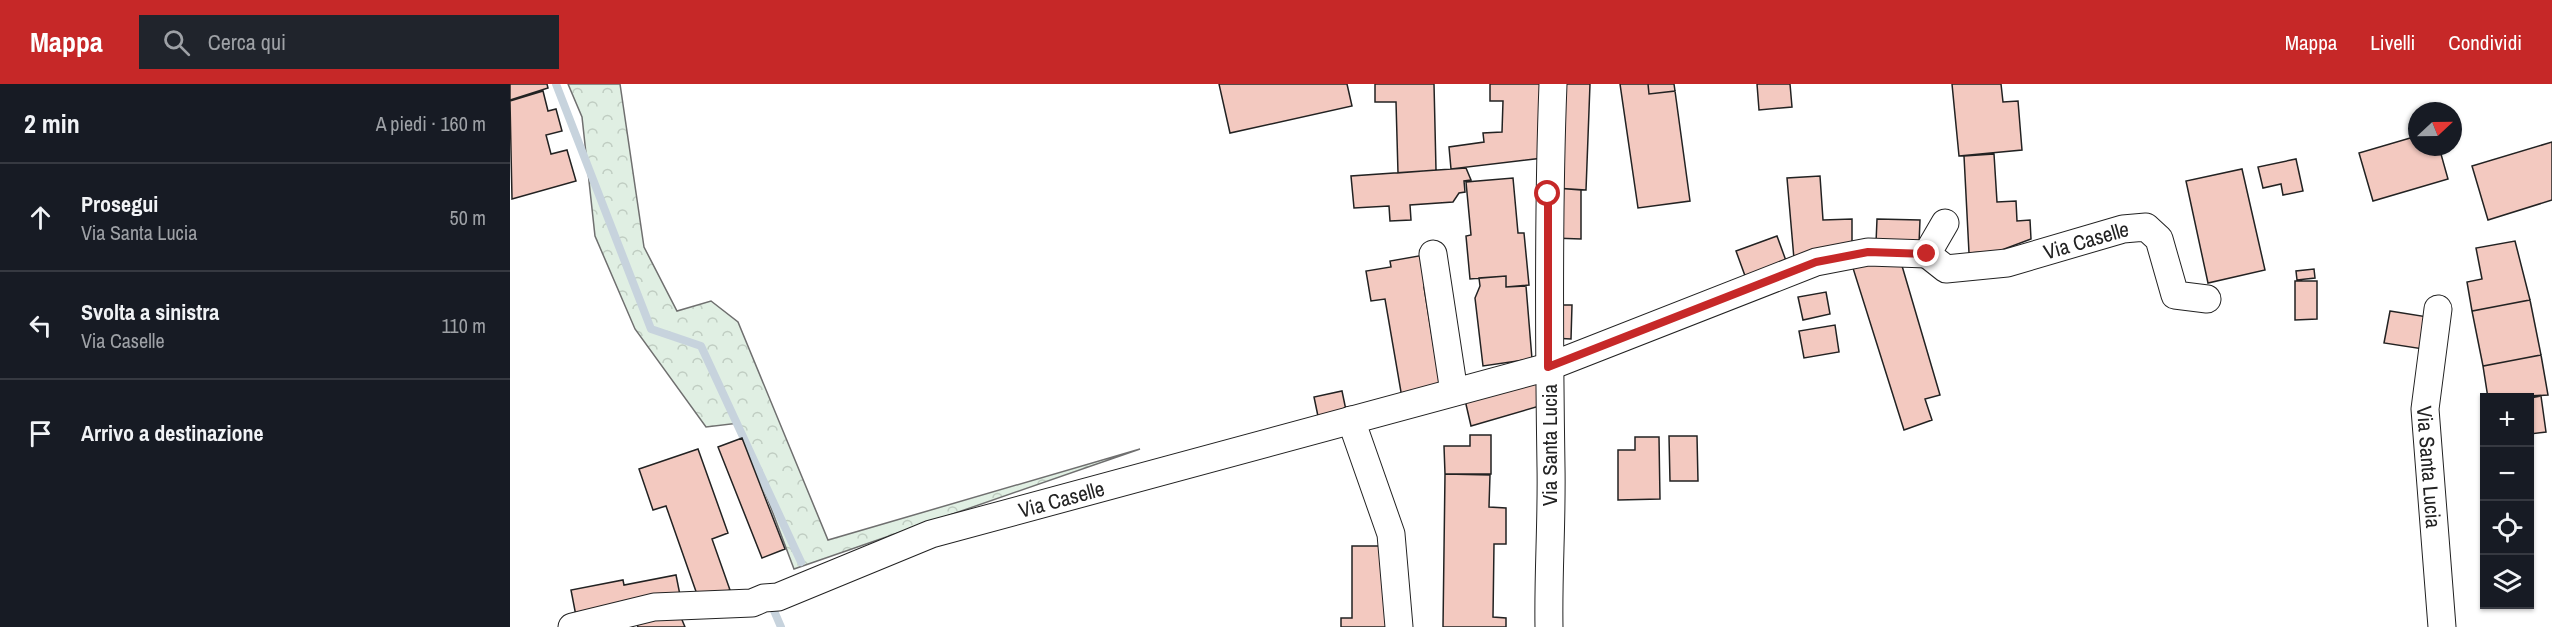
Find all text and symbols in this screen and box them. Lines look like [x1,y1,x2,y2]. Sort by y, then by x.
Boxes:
search box [139,15,559,69]
text: Mappa [30,23,103,61]
icon: search [160,26,193,59]
text: Cerca qui [208,27,286,57]
text: Mappa [2285,28,2337,57]
text: Livelli [2370,28,2415,57]
text: Condividi [2448,28,2522,57]
north arrow [2408,102,2462,156]
text: 2 min [24,106,80,141]
text: A piedi · 160 m [376,110,486,137]
route start [1534,180,1560,206]
text: Prosegui [81,189,158,219]
icon: ahead [24,201,57,234]
text: 50 m [450,204,486,231]
street label: Via Caselle [2040,214,2130,266]
text: Via Santa Lucia [81,219,197,246]
route end [1913,240,1939,266]
text: Svolta a sinistra [81,297,219,327]
icon: left [24,309,57,342]
text: 110 m [442,312,486,339]
text: Via Caselle [81,327,165,354]
street label: Via Santa Lucia [1535,383,1564,506]
map controls [2480,393,2534,609]
button: + [2480,393,2534,447]
street label: Via Santa Lucia [2410,405,2449,530]
icon: arrive [24,417,57,450]
text: Arrivo a destinazione [81,418,263,448]
button: − [2480,447,2534,501]
street label: Via Caselle [1015,473,1108,524]
button: locate [2480,501,2534,555]
button: layers [2480,555,2534,609]

